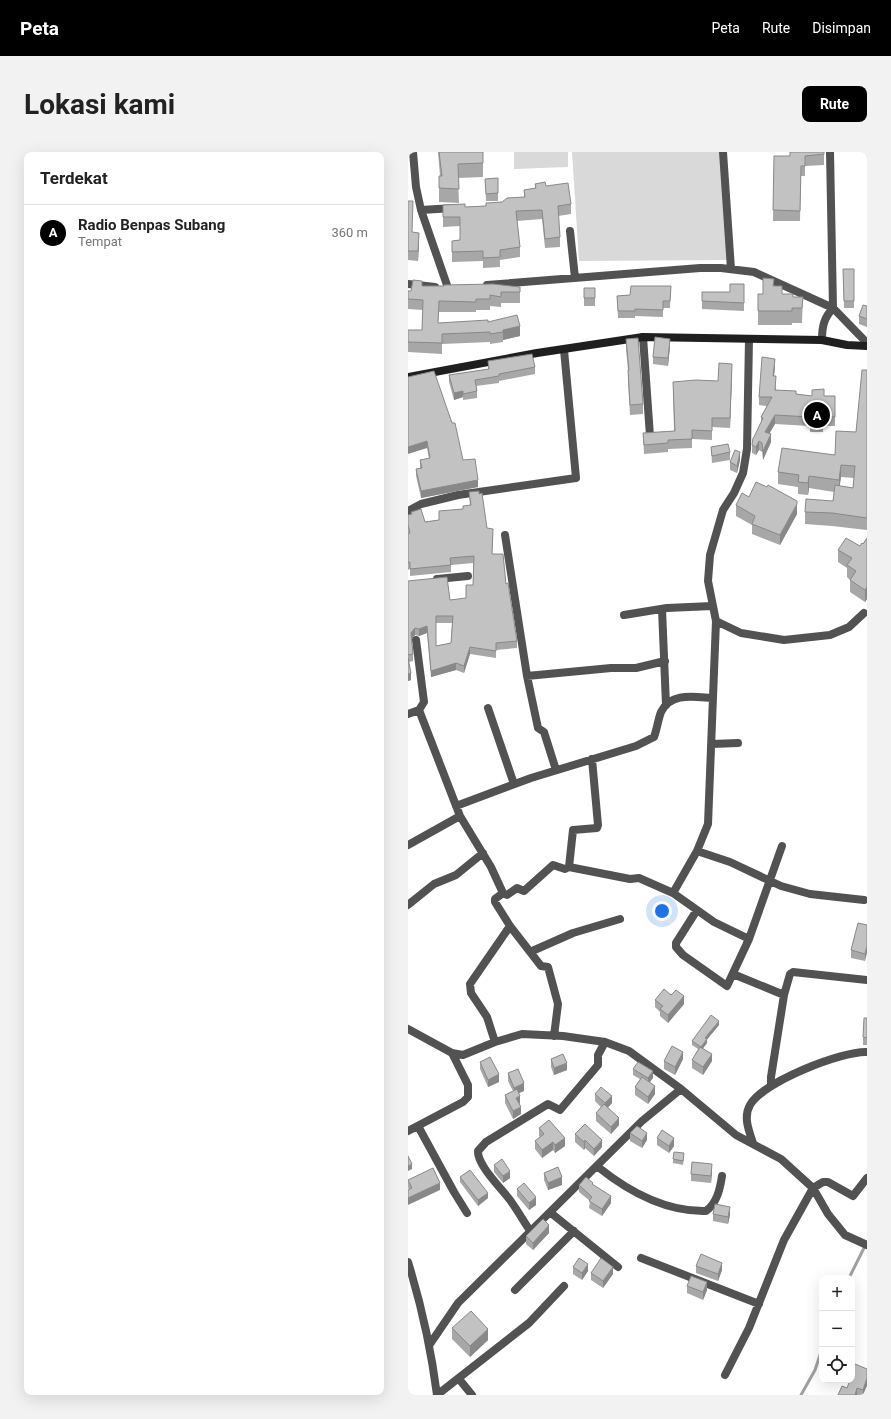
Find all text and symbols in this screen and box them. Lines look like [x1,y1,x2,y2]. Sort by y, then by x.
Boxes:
text: Peta [20,17,59,40]
text: Peta [712,20,740,36]
text: Rute [762,20,790,36]
text: Disimpan [812,20,871,36]
button: Rute [802,86,867,122]
text: Lokasi kami [24,88,175,121]
text: Terdekat [40,168,108,188]
text: Radio Benpas Subang [78,216,225,234]
text: A [49,225,57,240]
text: 360 m [331,225,368,240]
text: Tempat [78,234,122,249]
pin: A [804,400,830,430]
your location [652,901,672,921]
map controls [819,1275,855,1383]
button: + [819,1275,855,1311]
button: − [819,1311,855,1347]
button: locate [819,1347,855,1383]

